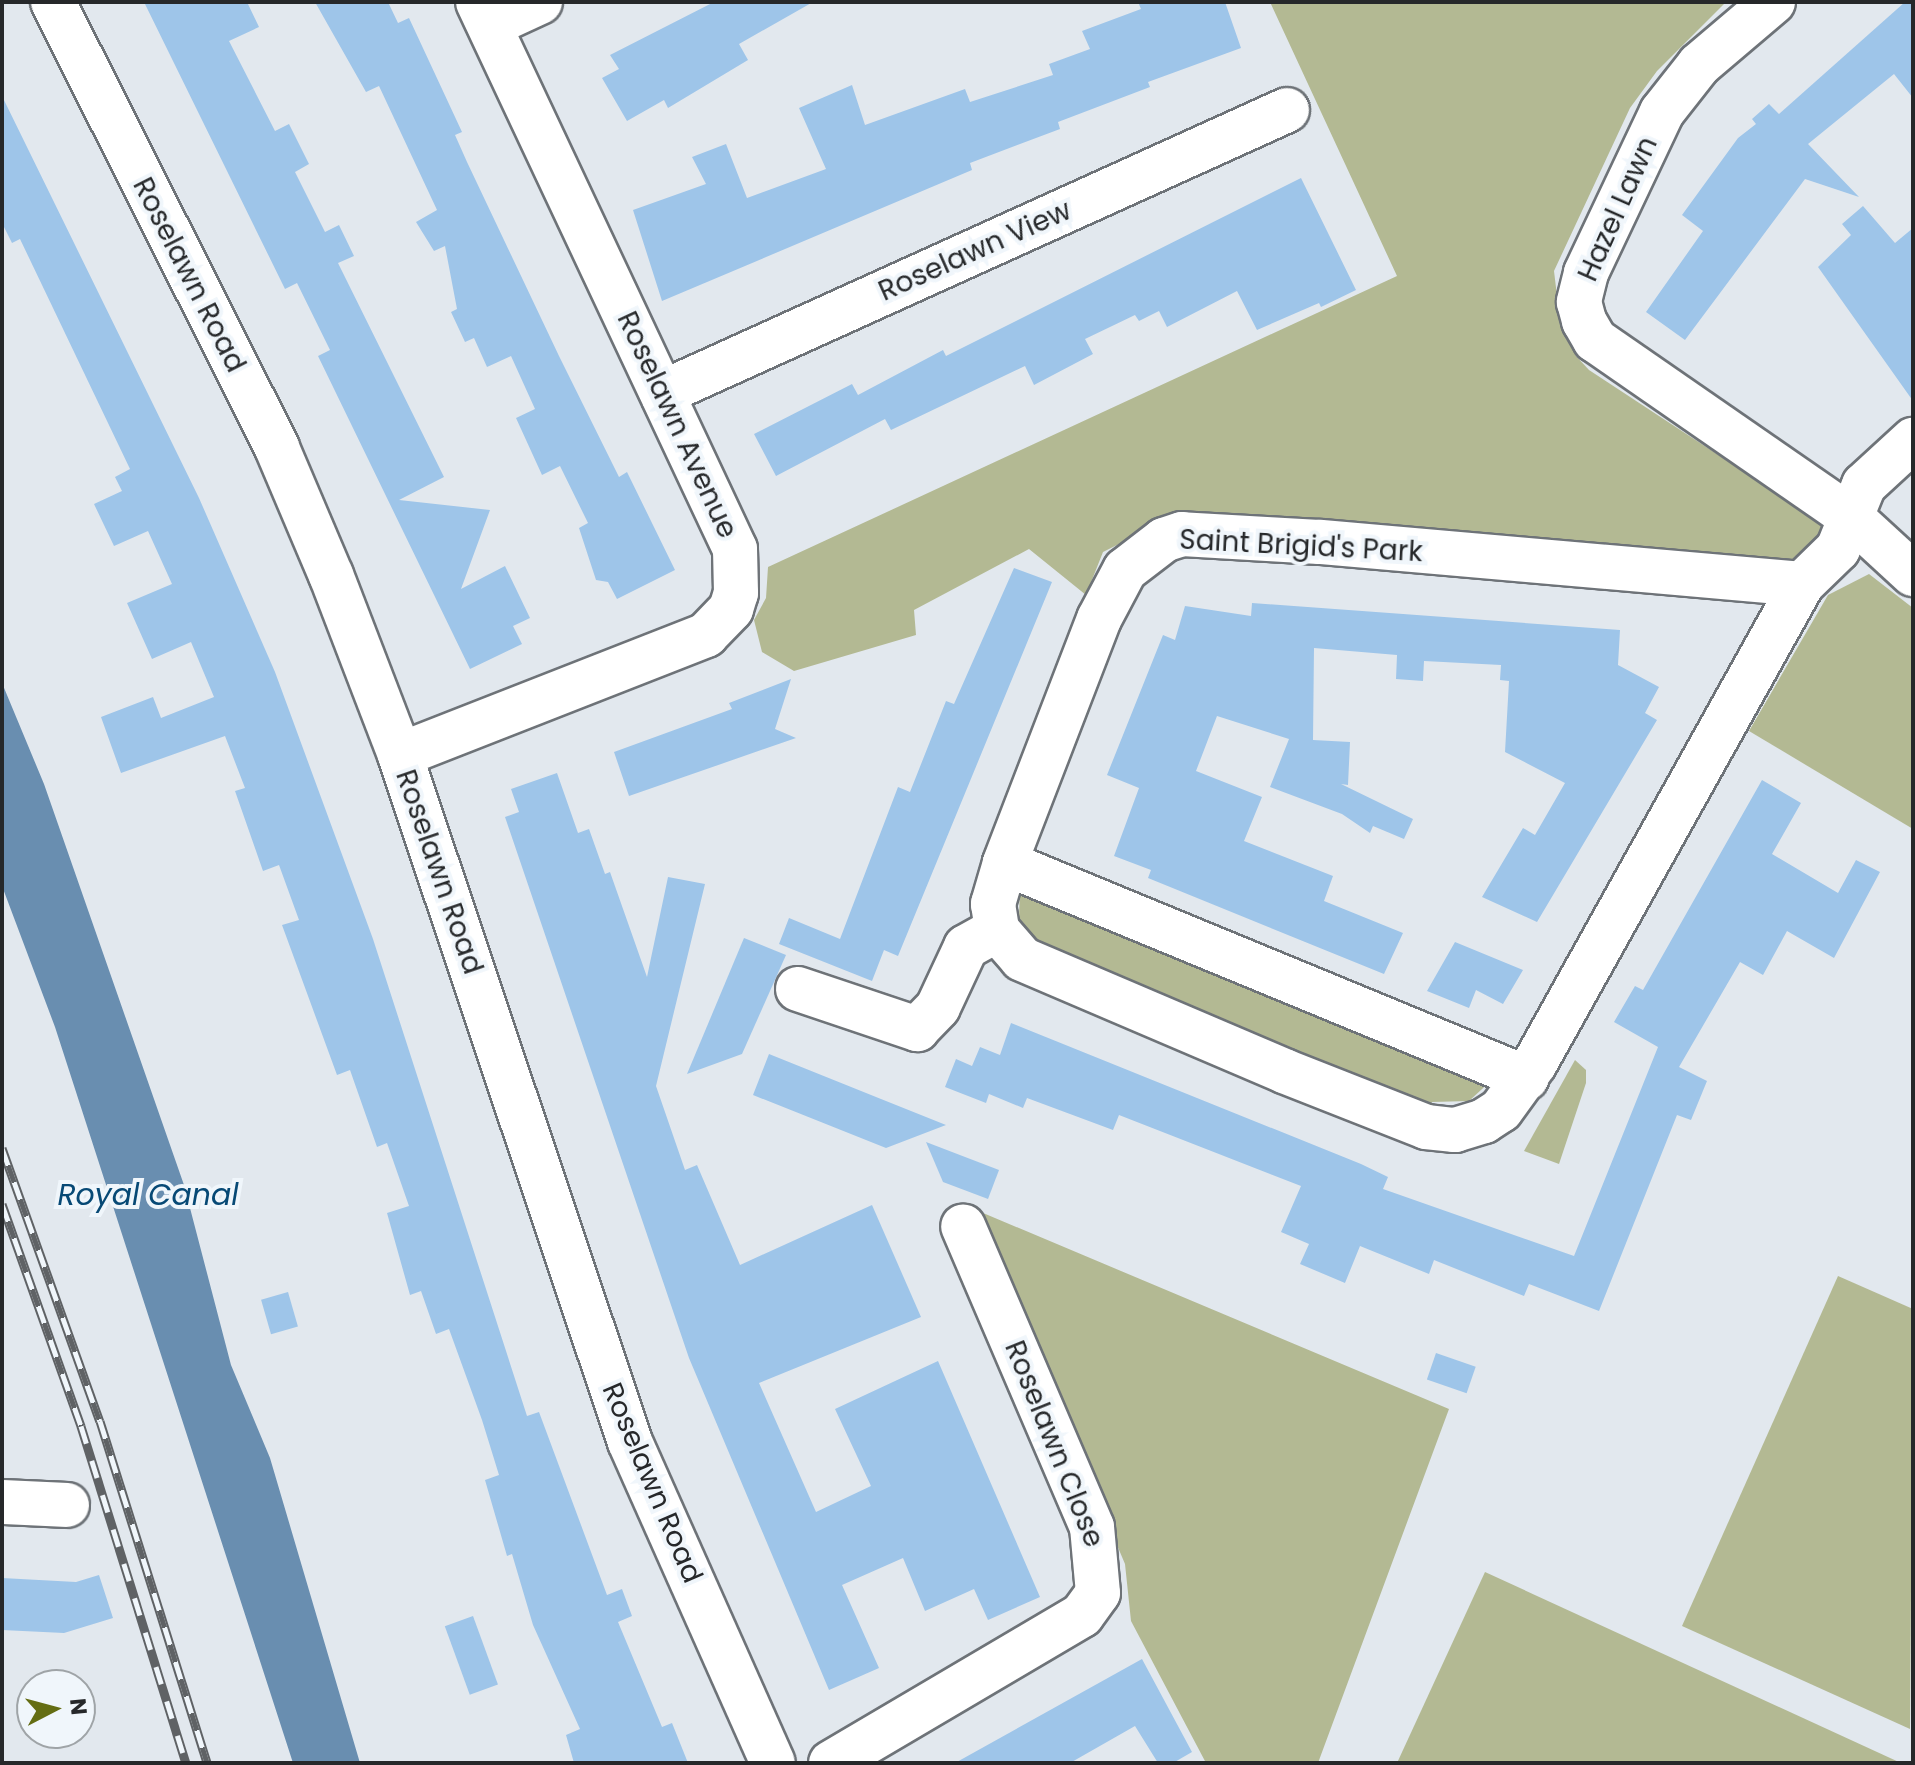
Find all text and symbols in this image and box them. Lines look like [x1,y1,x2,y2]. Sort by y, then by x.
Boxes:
street label: Hazel Lawn [1571,132,1665,286]
street label: Roselawn Road [125,172,253,378]
street label: Roselawn View [874,194,1076,308]
street label: Roselawn Avenue [610,306,744,544]
street label: Saint Brigid's Park [1178,523,1424,569]
street label: Roselawn Road [388,765,490,979]
water label: Royal Canal [57,1177,239,1213]
street label: Roselawn Close [997,1336,1111,1552]
street label: Roselawn Road [595,1378,709,1588]
north arrow [16,1669,96,1749]
text: N [62,1697,95,1716]

